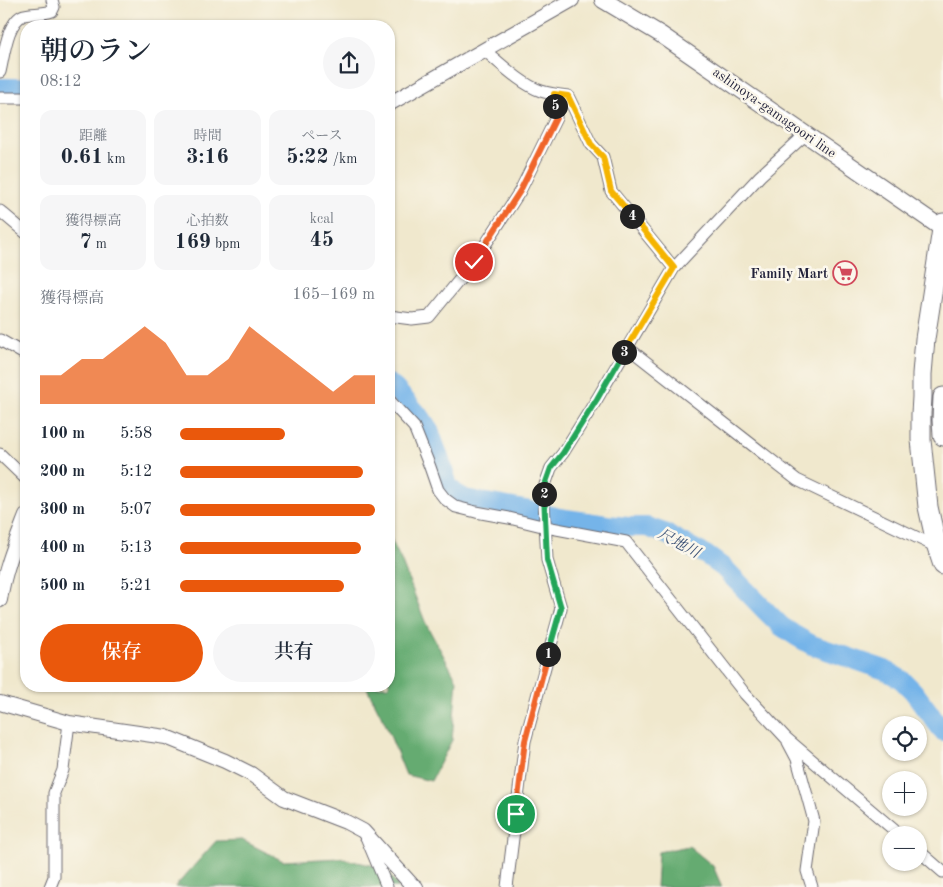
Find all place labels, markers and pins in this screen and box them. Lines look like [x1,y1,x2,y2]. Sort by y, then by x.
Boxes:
pin: 5 [542,94,568,118]
pin: 4 [620,204,644,228]
pin [453,241,495,283]
supermarket icon: Family Mart [832,260,858,286]
place label: Family Mart [750,267,828,281]
pin: 3 [612,340,636,364]
pin: 2 [532,482,556,506]
pin: 1 [536,642,560,666]
pin [495,793,537,835]

